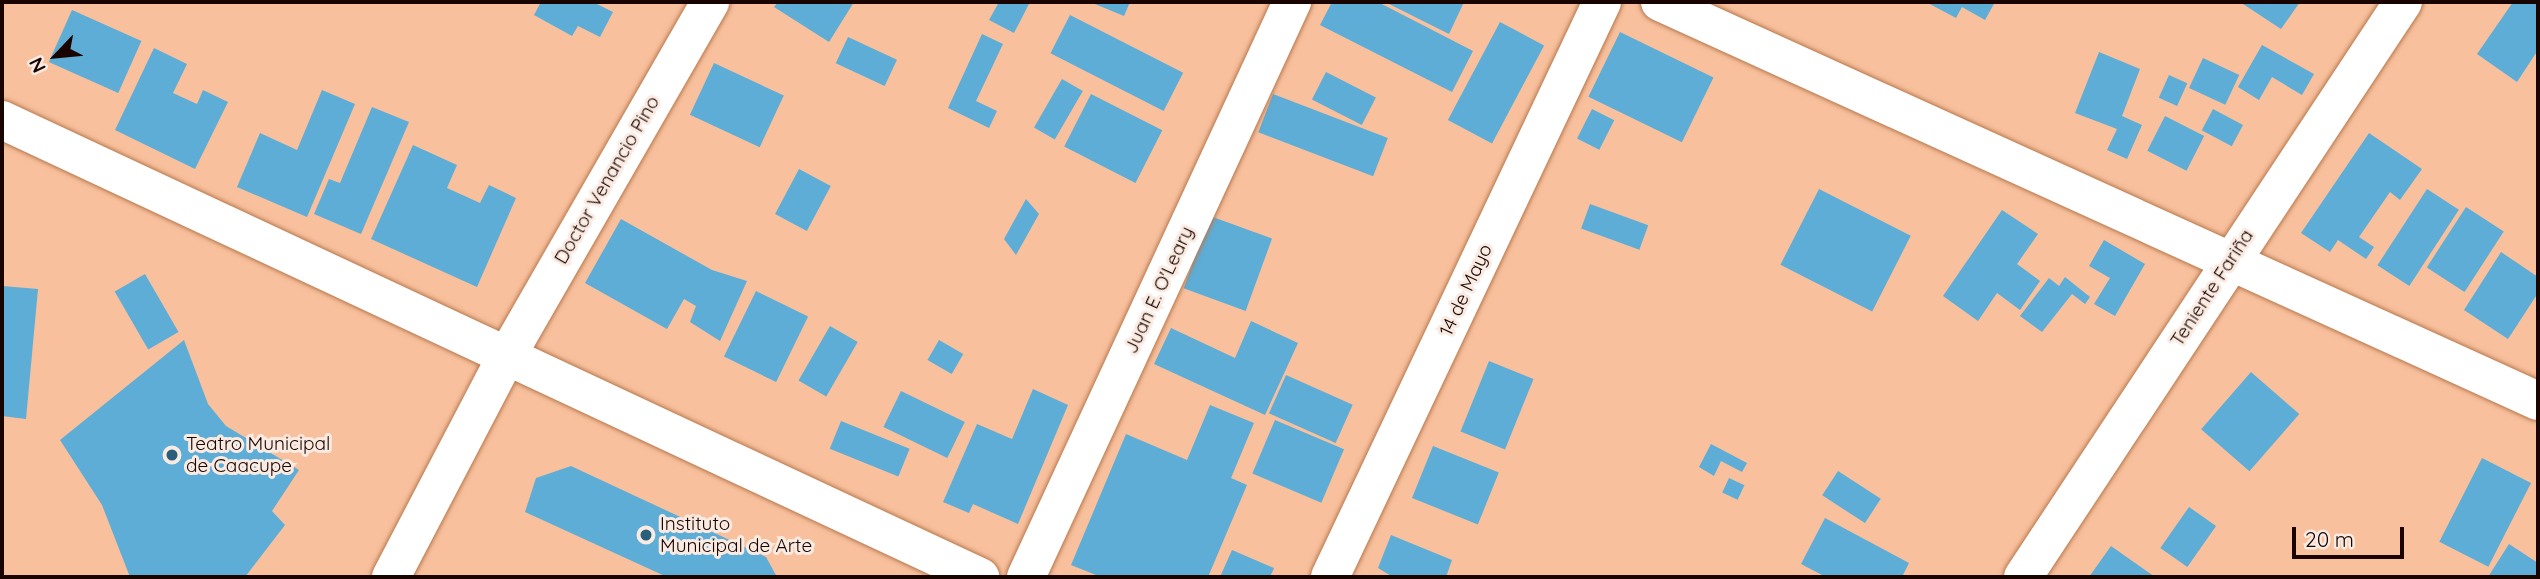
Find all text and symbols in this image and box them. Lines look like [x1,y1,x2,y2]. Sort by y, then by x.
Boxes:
north arrow [21,21,91,91]
text: N [23,54,51,77]
street label: Doctor Venancio Pino [550,92,664,268]
street label: Juan E. O'Leary [1120,223,1198,357]
street label: Teniente Fariña [2166,225,2258,351]
street label: 14 de Mayo [1435,240,1497,340]
place label: Teatro Municipal de Caacupe [186,433,330,477]
marker: Teatro Municipal de Caacupe [164,447,180,463]
scale bar [2295,512,2407,556]
place label: Instituto Municipal de Arte [660,513,812,557]
text: 20 m [2305,526,2354,552]
marker: Instituto Municipal de Arte [638,527,654,543]

